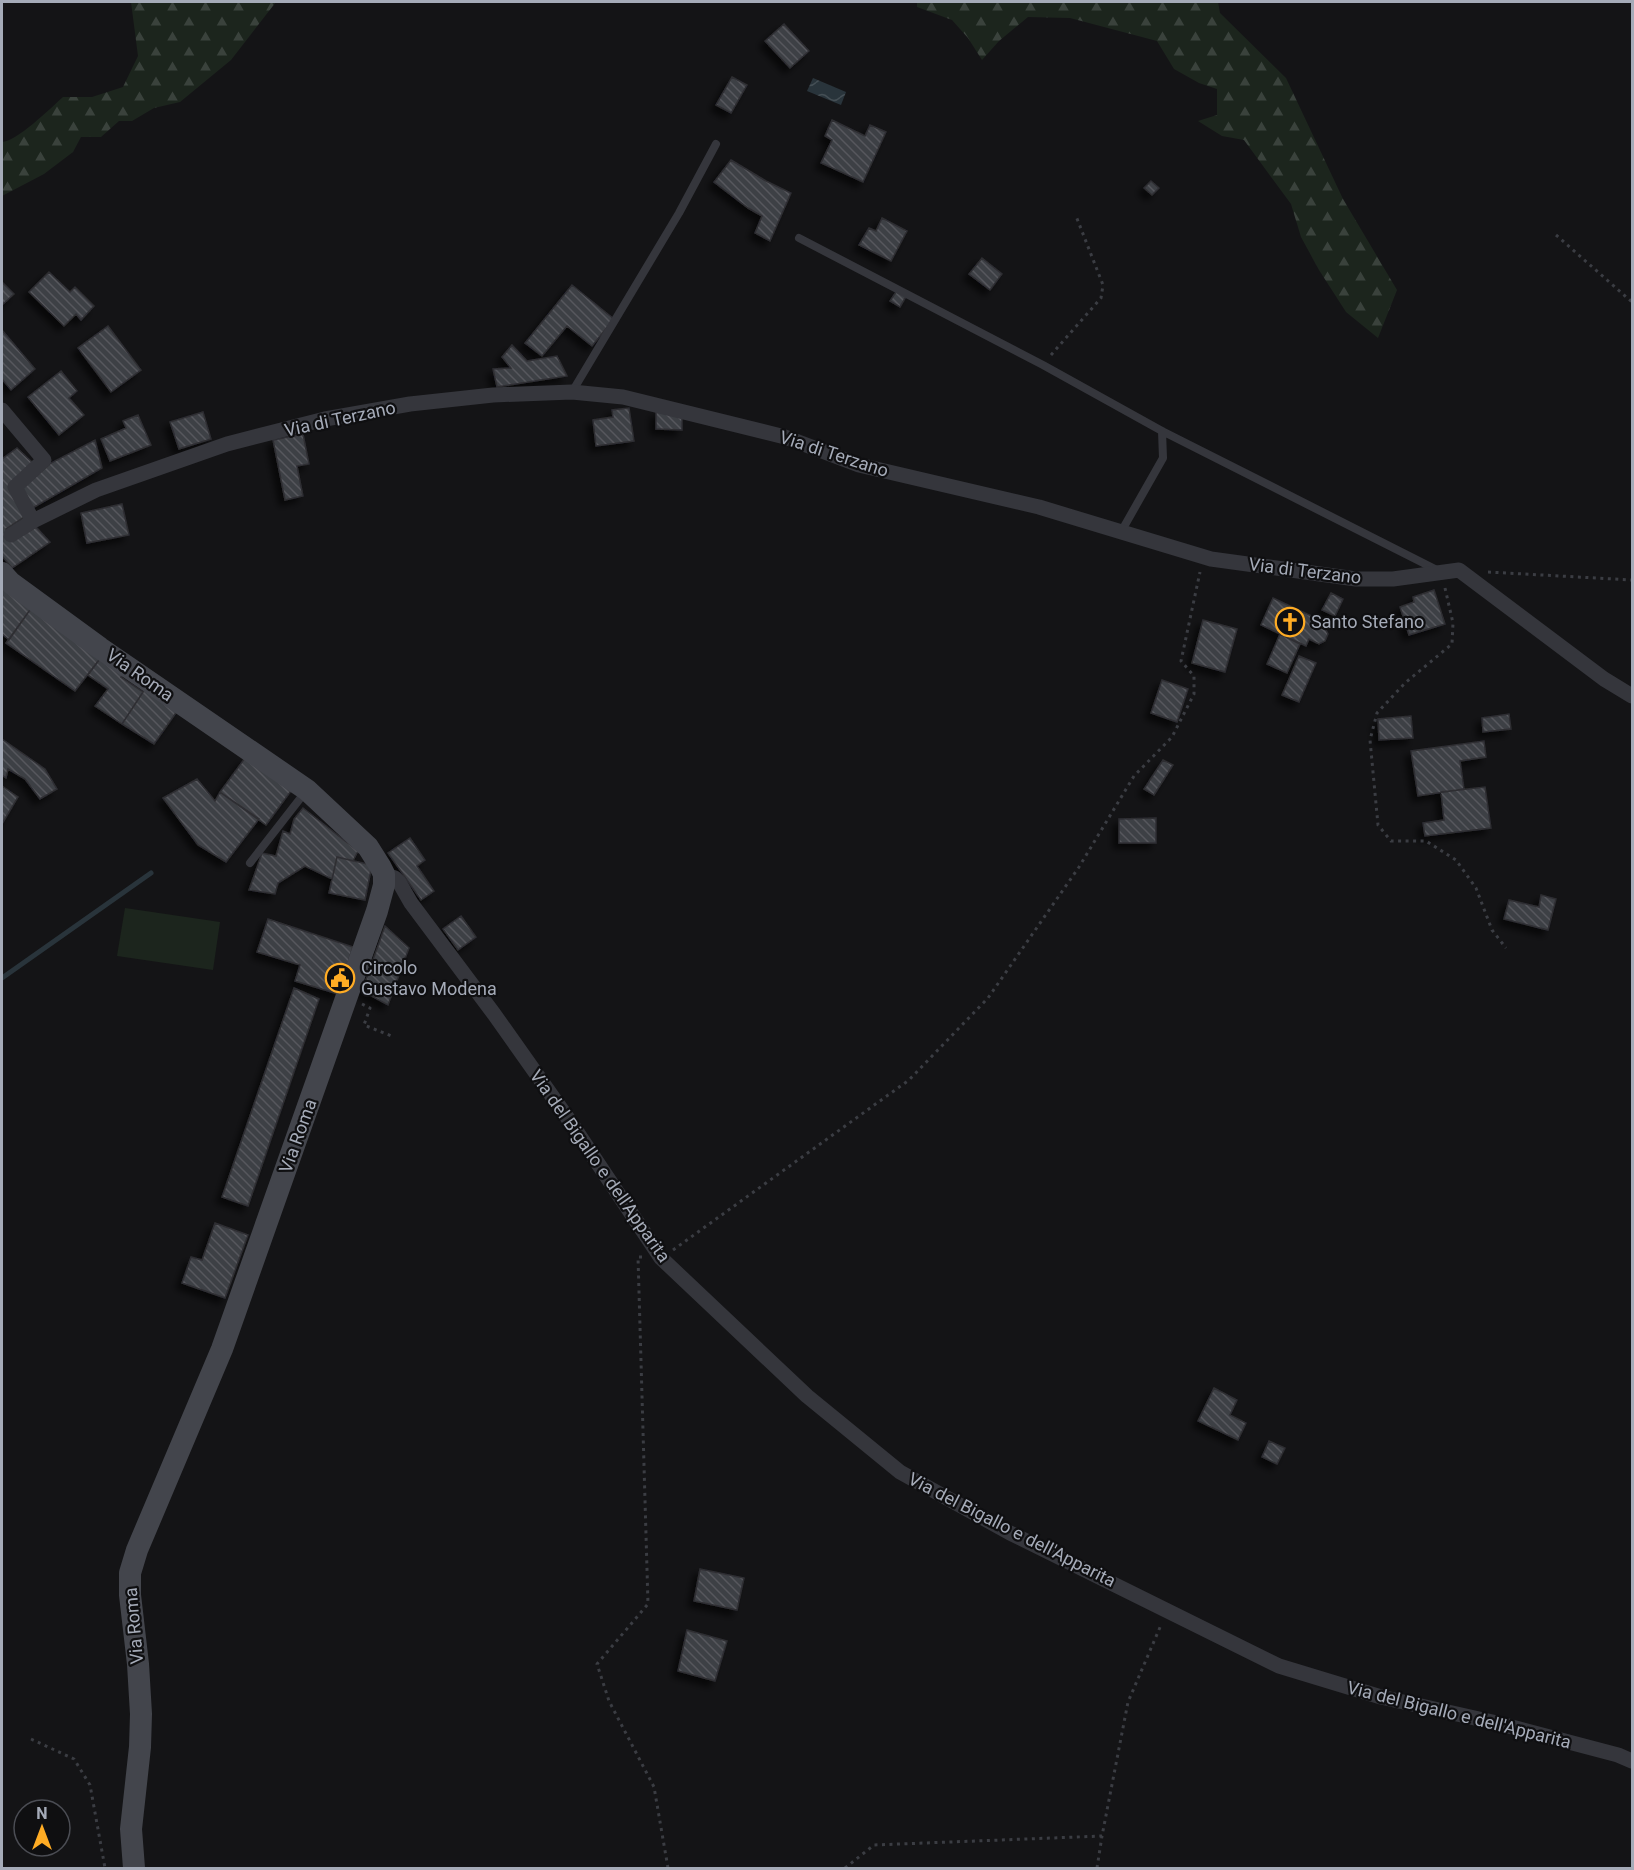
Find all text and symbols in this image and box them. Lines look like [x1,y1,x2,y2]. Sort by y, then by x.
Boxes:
street label: Via di Terzano [282,396,397,441]
street label: Via di Terzano [777,426,891,481]
street label: Via di Terzano [1248,553,1363,588]
church icon: Santo Stefano [1274,606,1306,638]
place label: Santo Stefano [1311,611,1424,632]
street label: Via Roma [103,644,178,705]
place label: Circolo Gustavo Modena [361,957,497,999]
public building icon: Circolo Gustavo Modena [324,962,356,994]
street label: Via del Bigallo e dell'Apparita [526,1065,675,1266]
street label: Via Roma [274,1096,321,1176]
street label: Via del Bigallo e dell'Apparita [905,1468,1119,1591]
street label: Via Roma [120,1587,147,1665]
street label: Via del Bigallo e dell'Apparita [1345,1676,1573,1753]
north arrow [12,1798,72,1858]
text: N [36,1804,48,1823]

